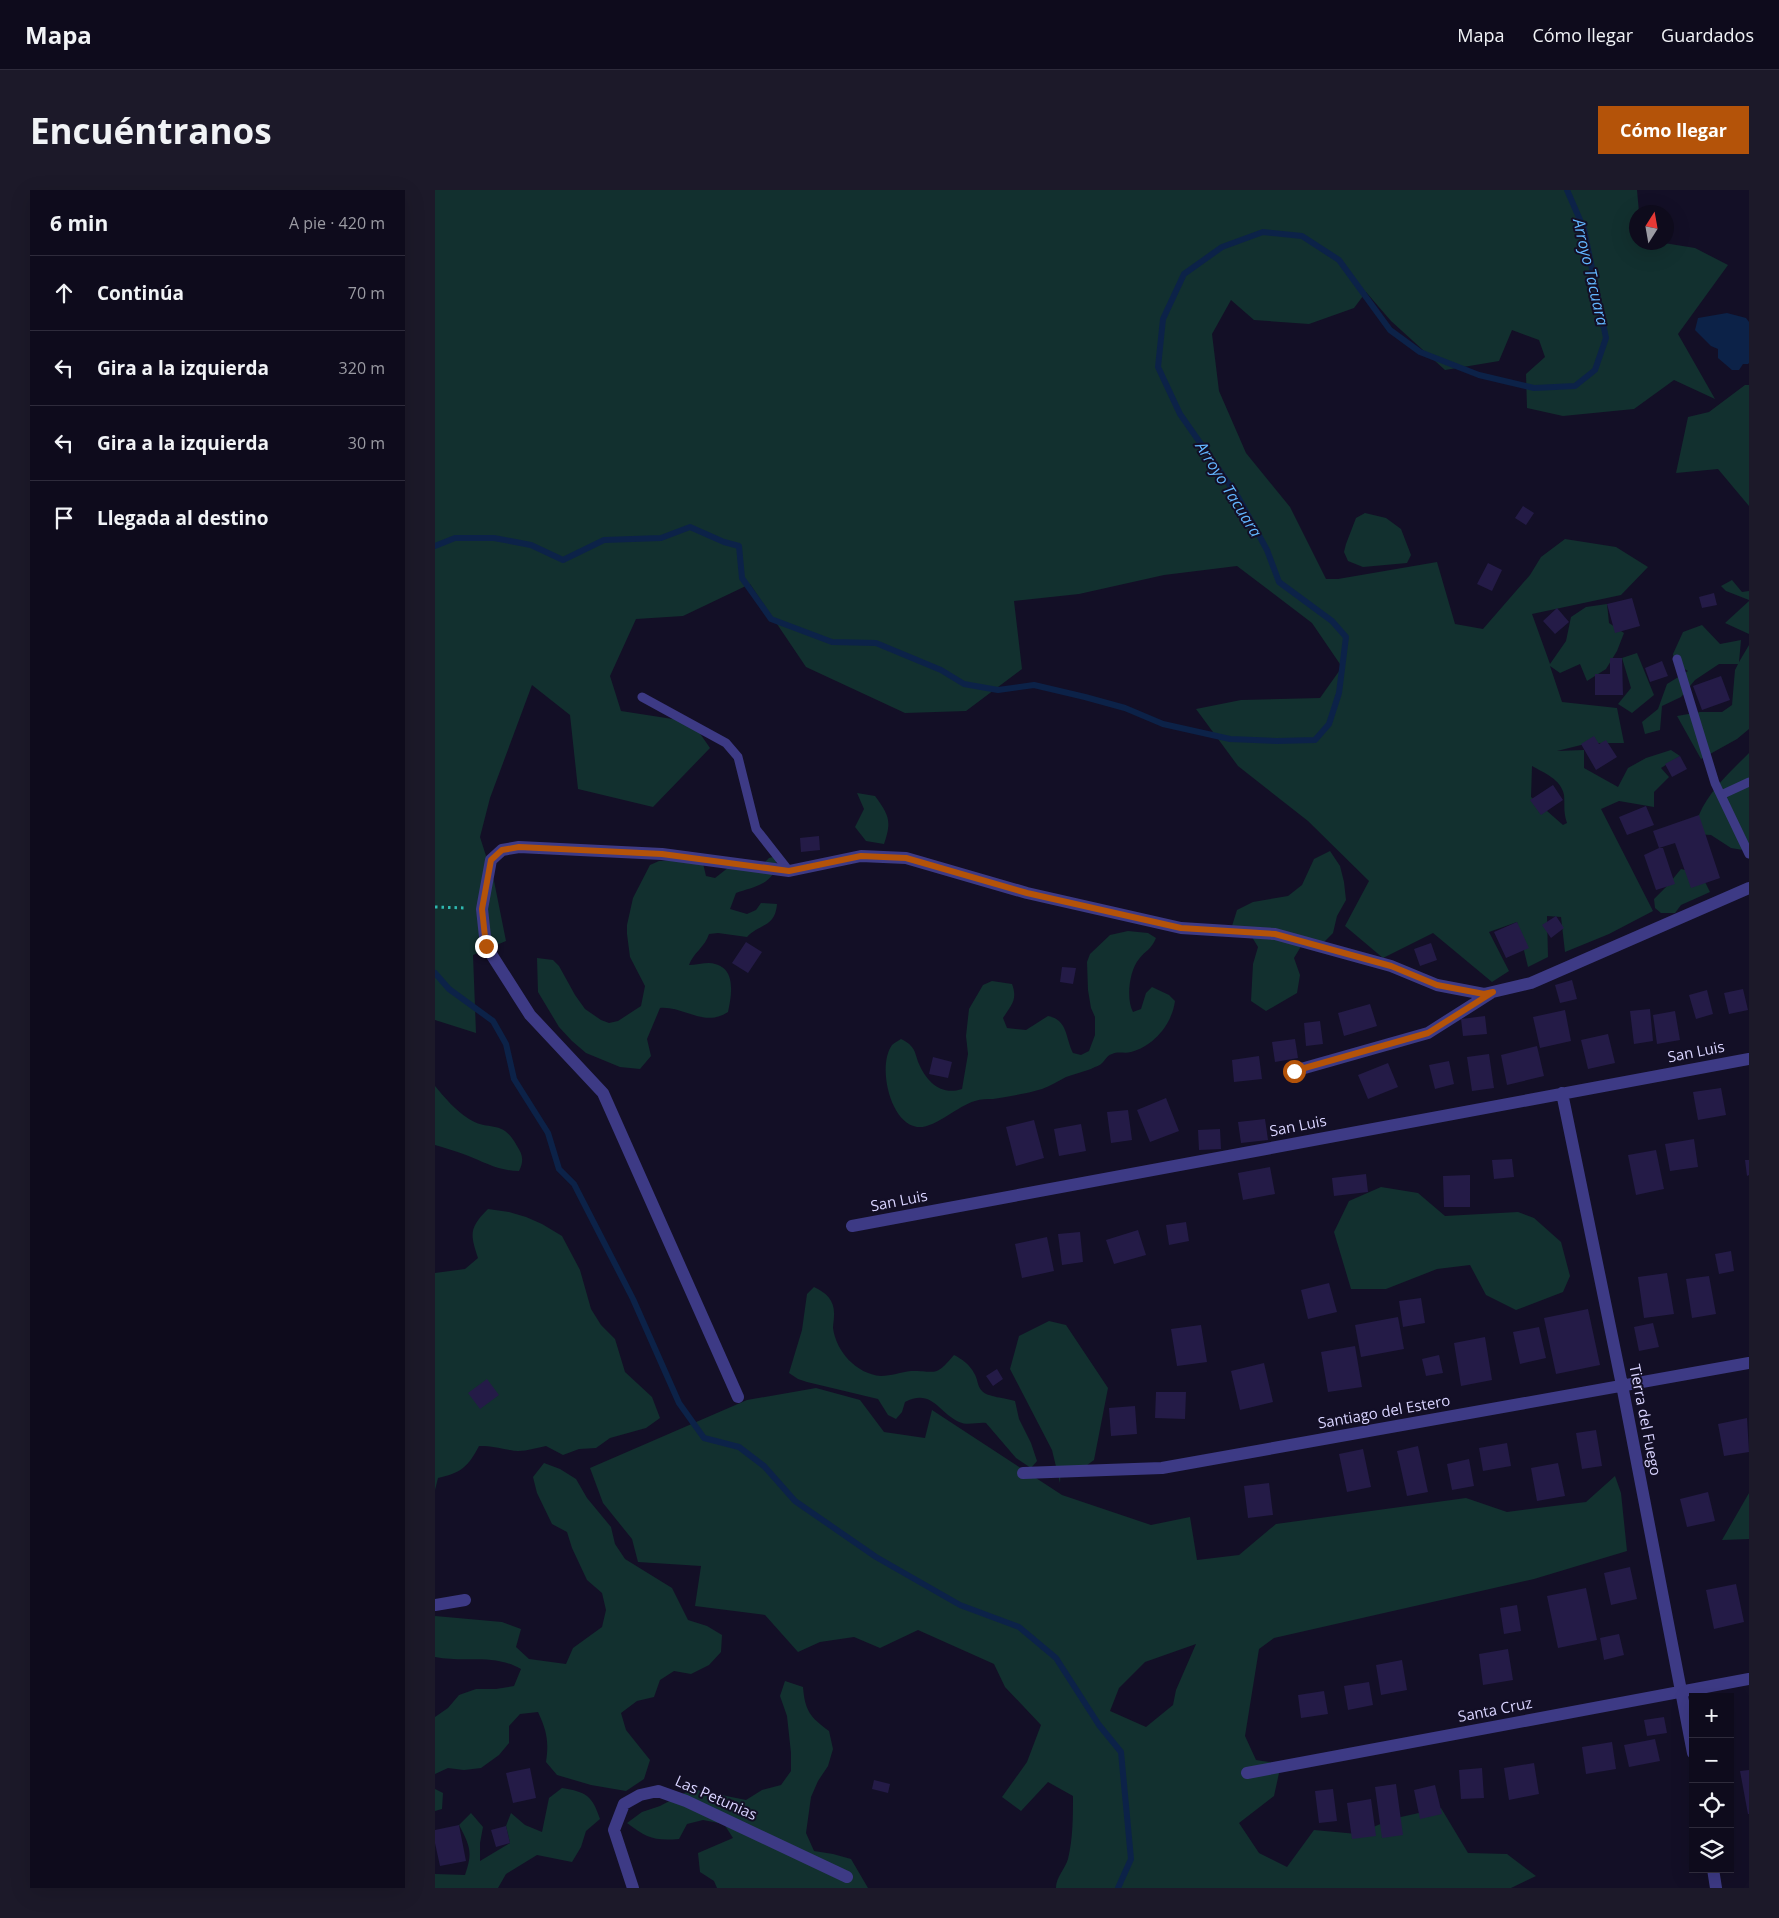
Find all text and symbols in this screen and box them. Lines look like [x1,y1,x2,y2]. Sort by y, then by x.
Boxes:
text: Mapa [25,18,92,51]
text: Mapa [1457,23,1504,47]
text: Cómo llegar [1532,23,1633,47]
text: Guardados [1661,23,1754,47]
button: Cómo llegar [1598,106,1749,154]
text: Encuéntranos [30,107,272,154]
north arrow [1629,205,1674,250]
text: 6 min [50,209,108,237]
text: A pie · 420 m [289,212,385,234]
water label: Arroyo Tacuara [1568,215,1614,328]
icon: ahead [50,279,78,307]
text: Continúa [97,280,184,306]
text: 70 m [348,282,385,304]
icon: left [50,354,78,382]
text: Gira a la izquierda [97,355,269,381]
text: 320 m [339,357,385,379]
icon: left [50,429,78,457]
text: Gira a la izquierda [97,430,269,456]
text: 30 m [348,432,385,454]
water label: Arroyo Tacuara [1190,436,1267,541]
icon: arrive [50,504,78,532]
text: Llegada al destino [97,505,269,531]
route end [475,935,498,958]
street label: San Luis [1666,1036,1726,1066]
route start [1283,1060,1306,1083]
street label: San Luis [1268,1110,1328,1140]
street label: San Luis [869,1185,929,1215]
street label: Tierra del Fuego [1625,1363,1667,1477]
street label: Santiago del Estero [1316,1390,1452,1432]
street label: Santa Cruz [1456,1692,1534,1726]
map controls [1689,1693,1734,1873]
button: + [1689,1693,1734,1738]
button: − [1689,1738,1734,1783]
street label: Las Petunias [672,1770,761,1824]
button: locate [1689,1783,1734,1828]
button: layers [1689,1828,1734,1873]

